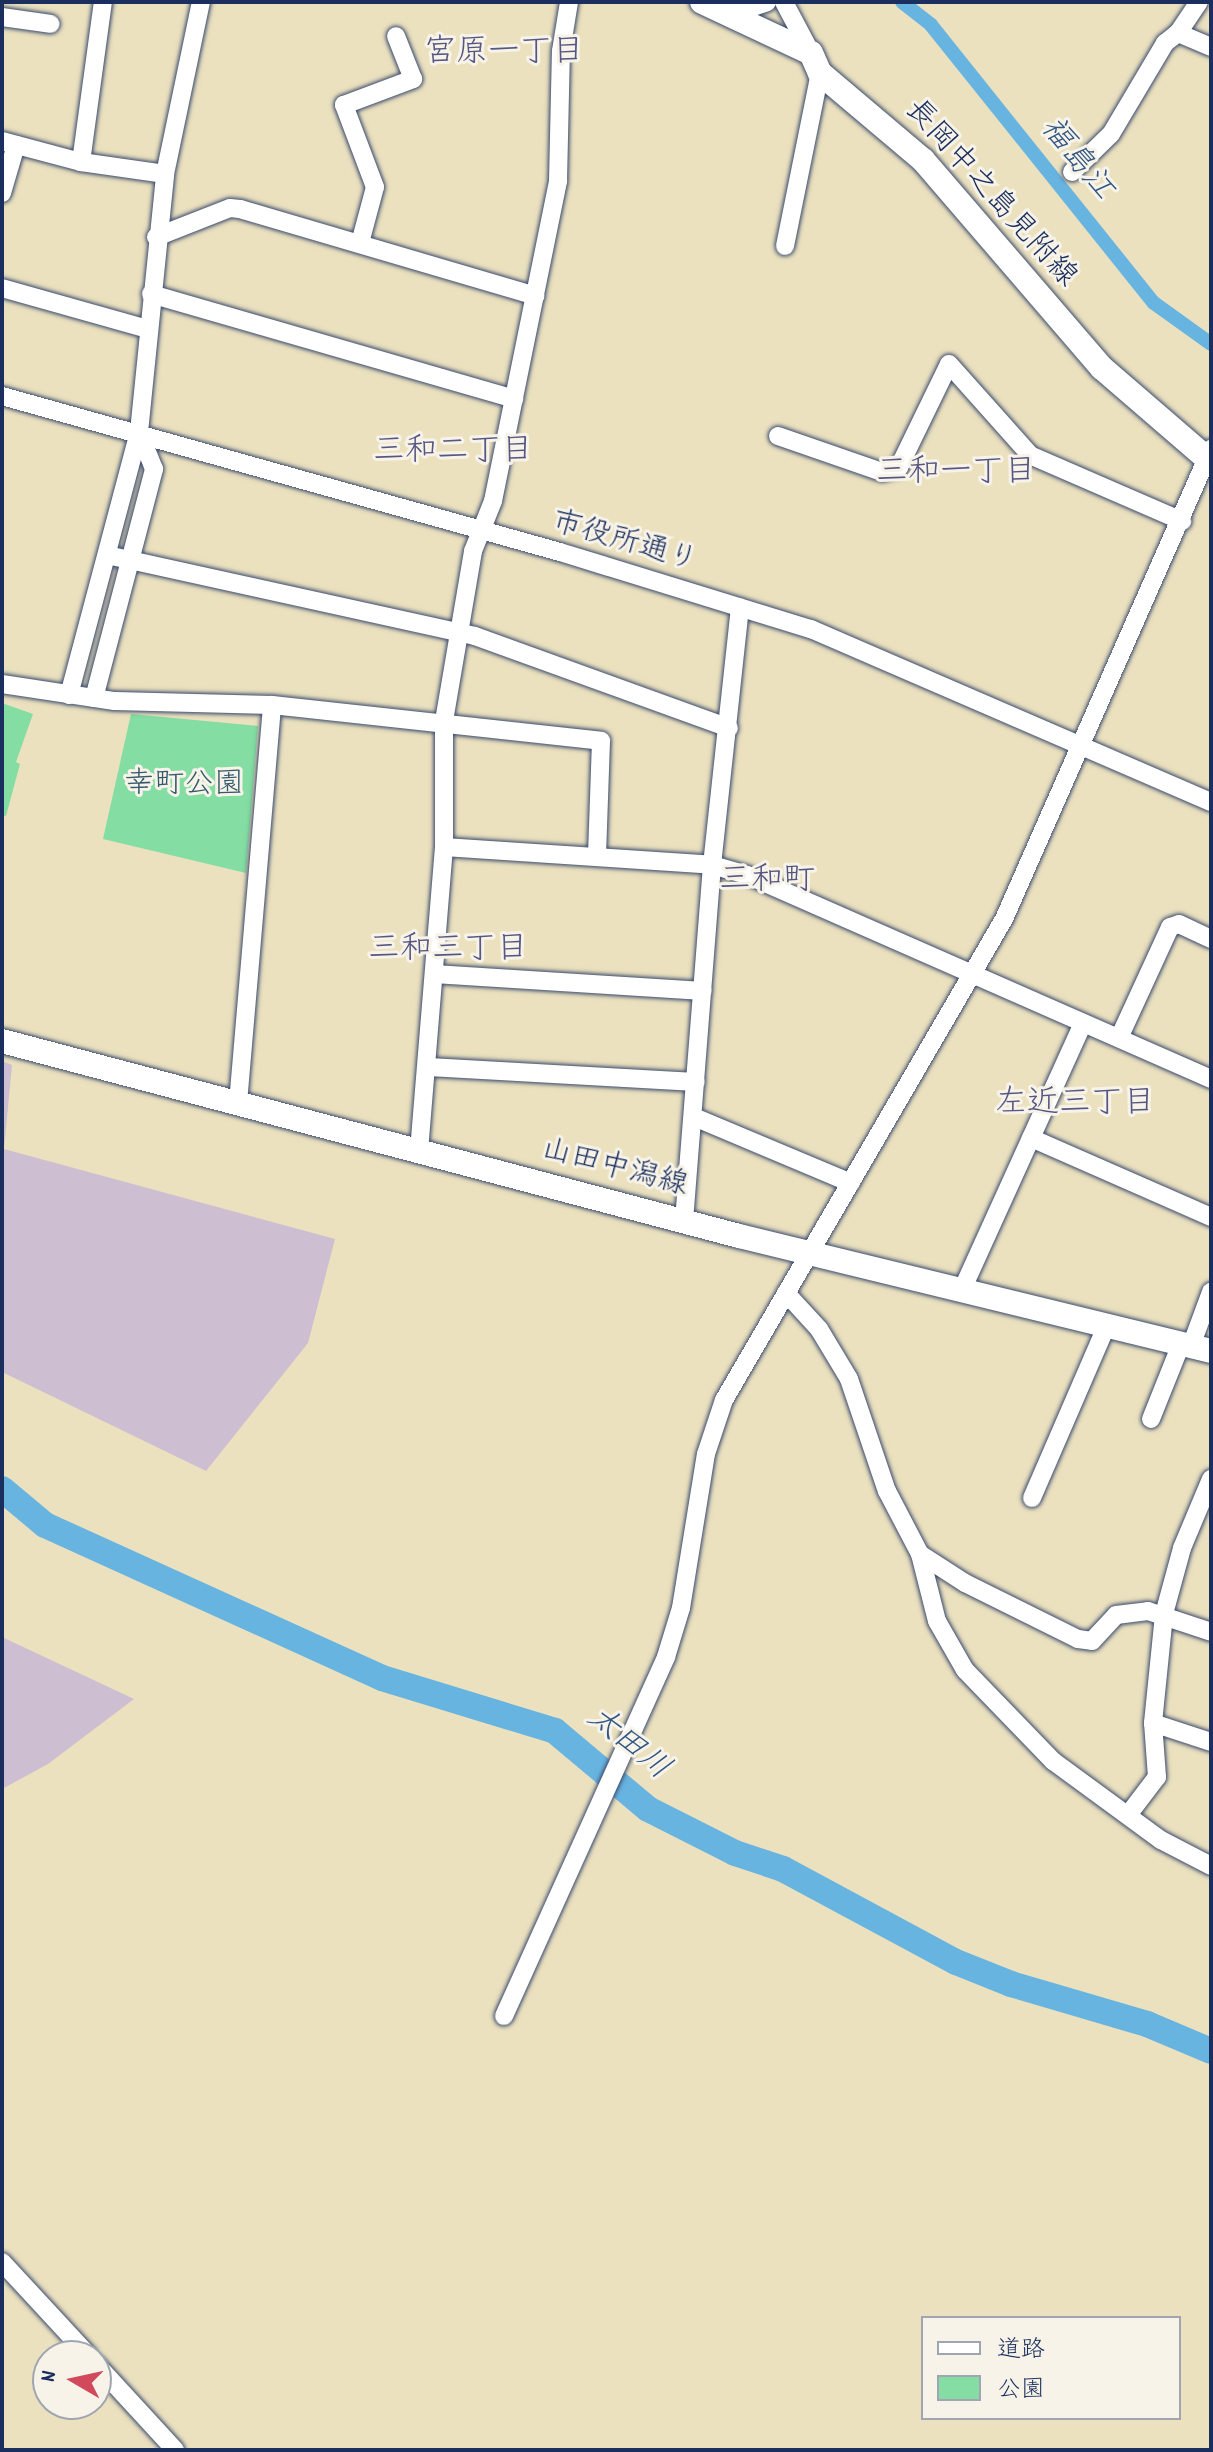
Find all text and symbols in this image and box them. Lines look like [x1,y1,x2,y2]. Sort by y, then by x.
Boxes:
district label: 宮原一丁目 [424,35,584,73]
street label: 長岡中之島見附線 [895,94,1083,296]
water label: 福島江 [1030,111,1120,209]
district label: 三和二丁目 [373,434,533,472]
district label: 三和一丁目 [876,455,1036,493]
street label: 市役所通り [547,506,701,582]
park label: 幸町公園 [124,769,244,805]
district label: 三和町 [719,863,815,901]
district label: 三和三丁目 [368,932,528,970]
district label: 左近三丁目 [995,1086,1155,1124]
street label: 山田中潟線 [537,1133,691,1207]
water label: 太田川 [578,1700,676,1790]
legend [921,2316,1181,2420]
text: 道路 [997,2334,1045,2368]
north arrow [32,2340,112,2420]
text: N [34,2369,66,2384]
text: 公園 [997,2374,1045,2408]

